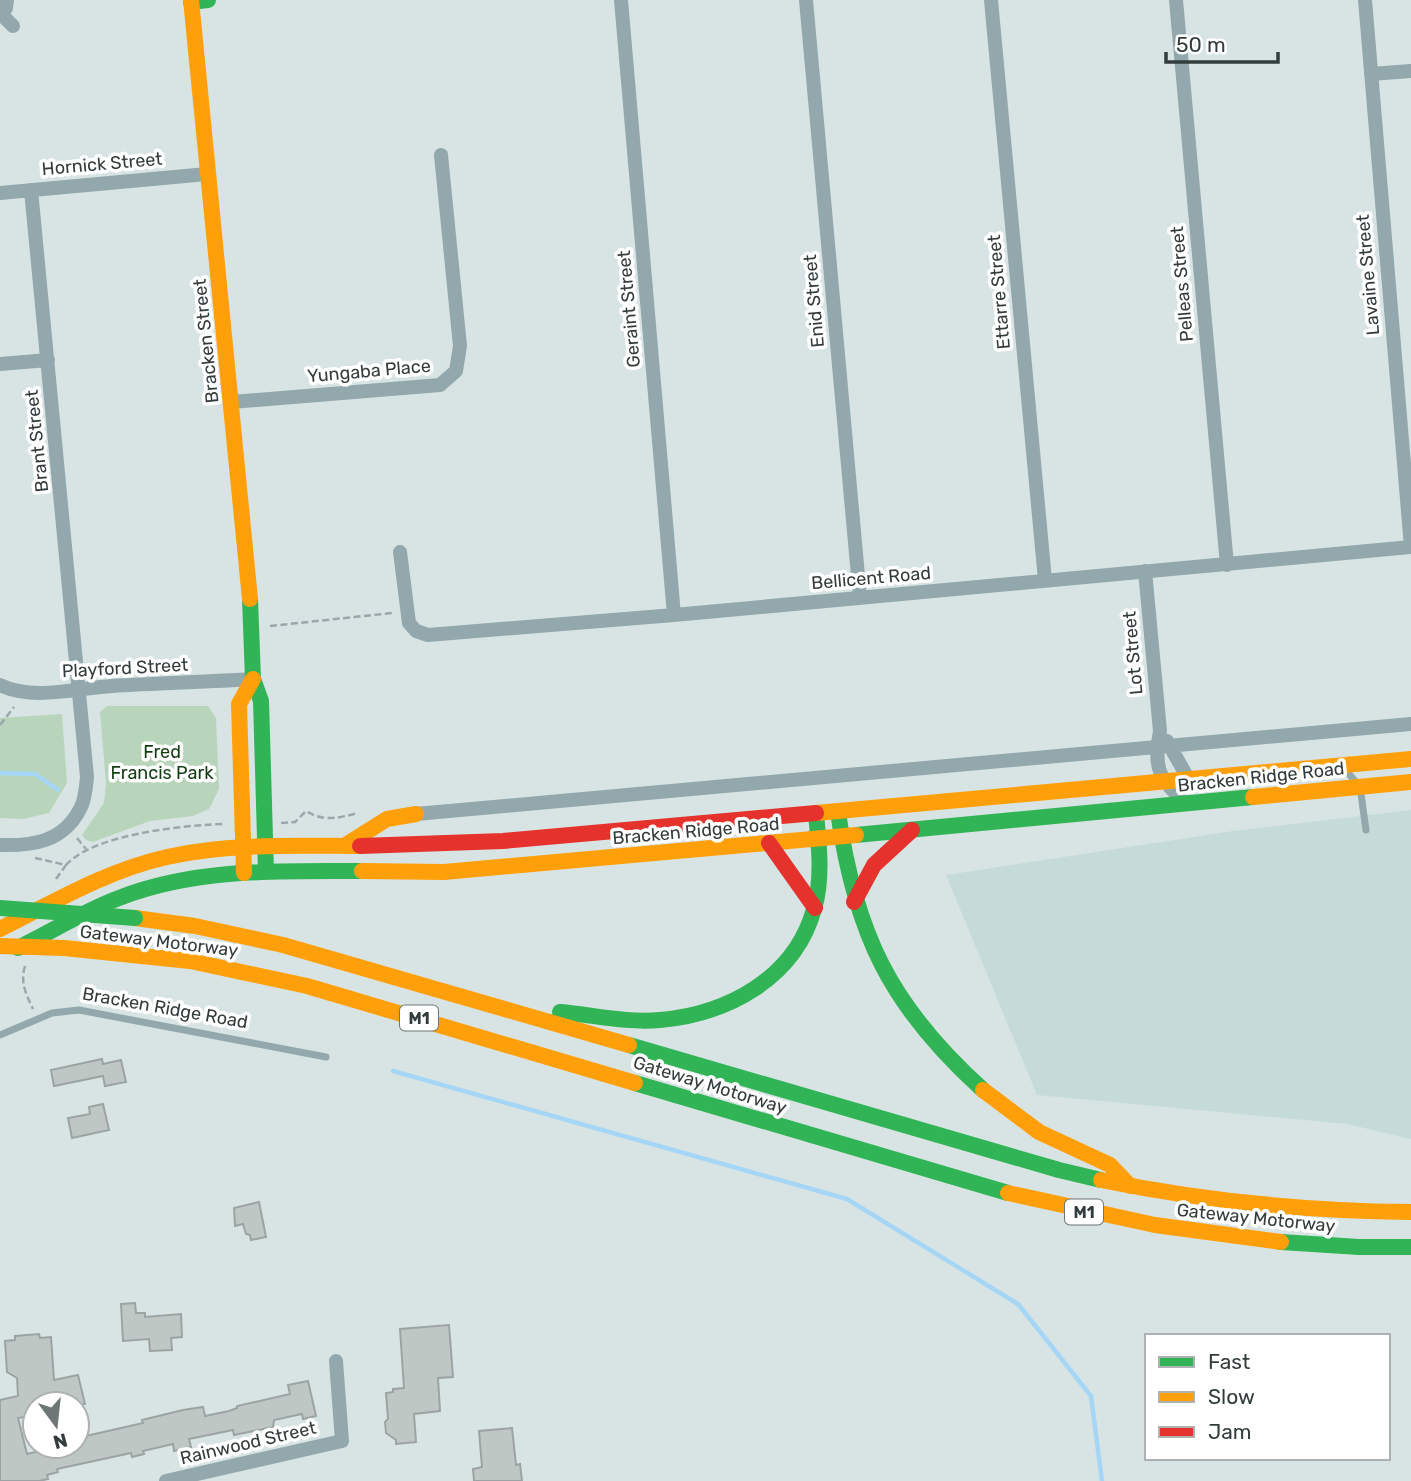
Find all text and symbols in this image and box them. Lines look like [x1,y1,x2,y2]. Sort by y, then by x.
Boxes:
scale bar [1166,21,1278,65]
text: 50 m [1176,32,1226,57]
street label: Hornick Street [41,148,163,180]
street label: Lavaine Street [1352,214,1384,336]
street label: Pelleas Street [1166,225,1198,343]
street label: Ettarre Street [983,234,1015,350]
street label: Geraint Street [613,249,645,369]
street label: Enid Street [799,254,829,348]
street label: Bracken Street [189,278,223,404]
street label: Yungaba Place [306,355,432,387]
street label: Brant Street [21,389,53,493]
street label: Bellicent Road [810,562,932,594]
street label: Lot Street [1118,610,1148,696]
street label: Playford Street [61,654,189,682]
park label: Fred Francis Park [110,741,214,784]
street label: Bracken Ridge Road [1177,757,1345,797]
street label: Bracken Ridge Road [612,813,780,849]
street label: Gateway Motorway [79,920,239,962]
street label: Bracken Ridge Road [81,983,249,1033]
road number: M1 [400,1006,438,1030]
street label: Gateway Motorway [631,1051,789,1119]
street label: Gateway Motorway [1176,1199,1336,1237]
road number: M1 [1065,1200,1103,1224]
legend [1145,1334,1390,1460]
text: Fast [1208,1349,1250,1374]
text: Slow [1208,1384,1255,1409]
north arrow [21,1390,91,1460]
street label: Rainwood Street [178,1417,318,1469]
text: Jam [1208,1419,1252,1444]
text: N [51,1428,70,1454]

